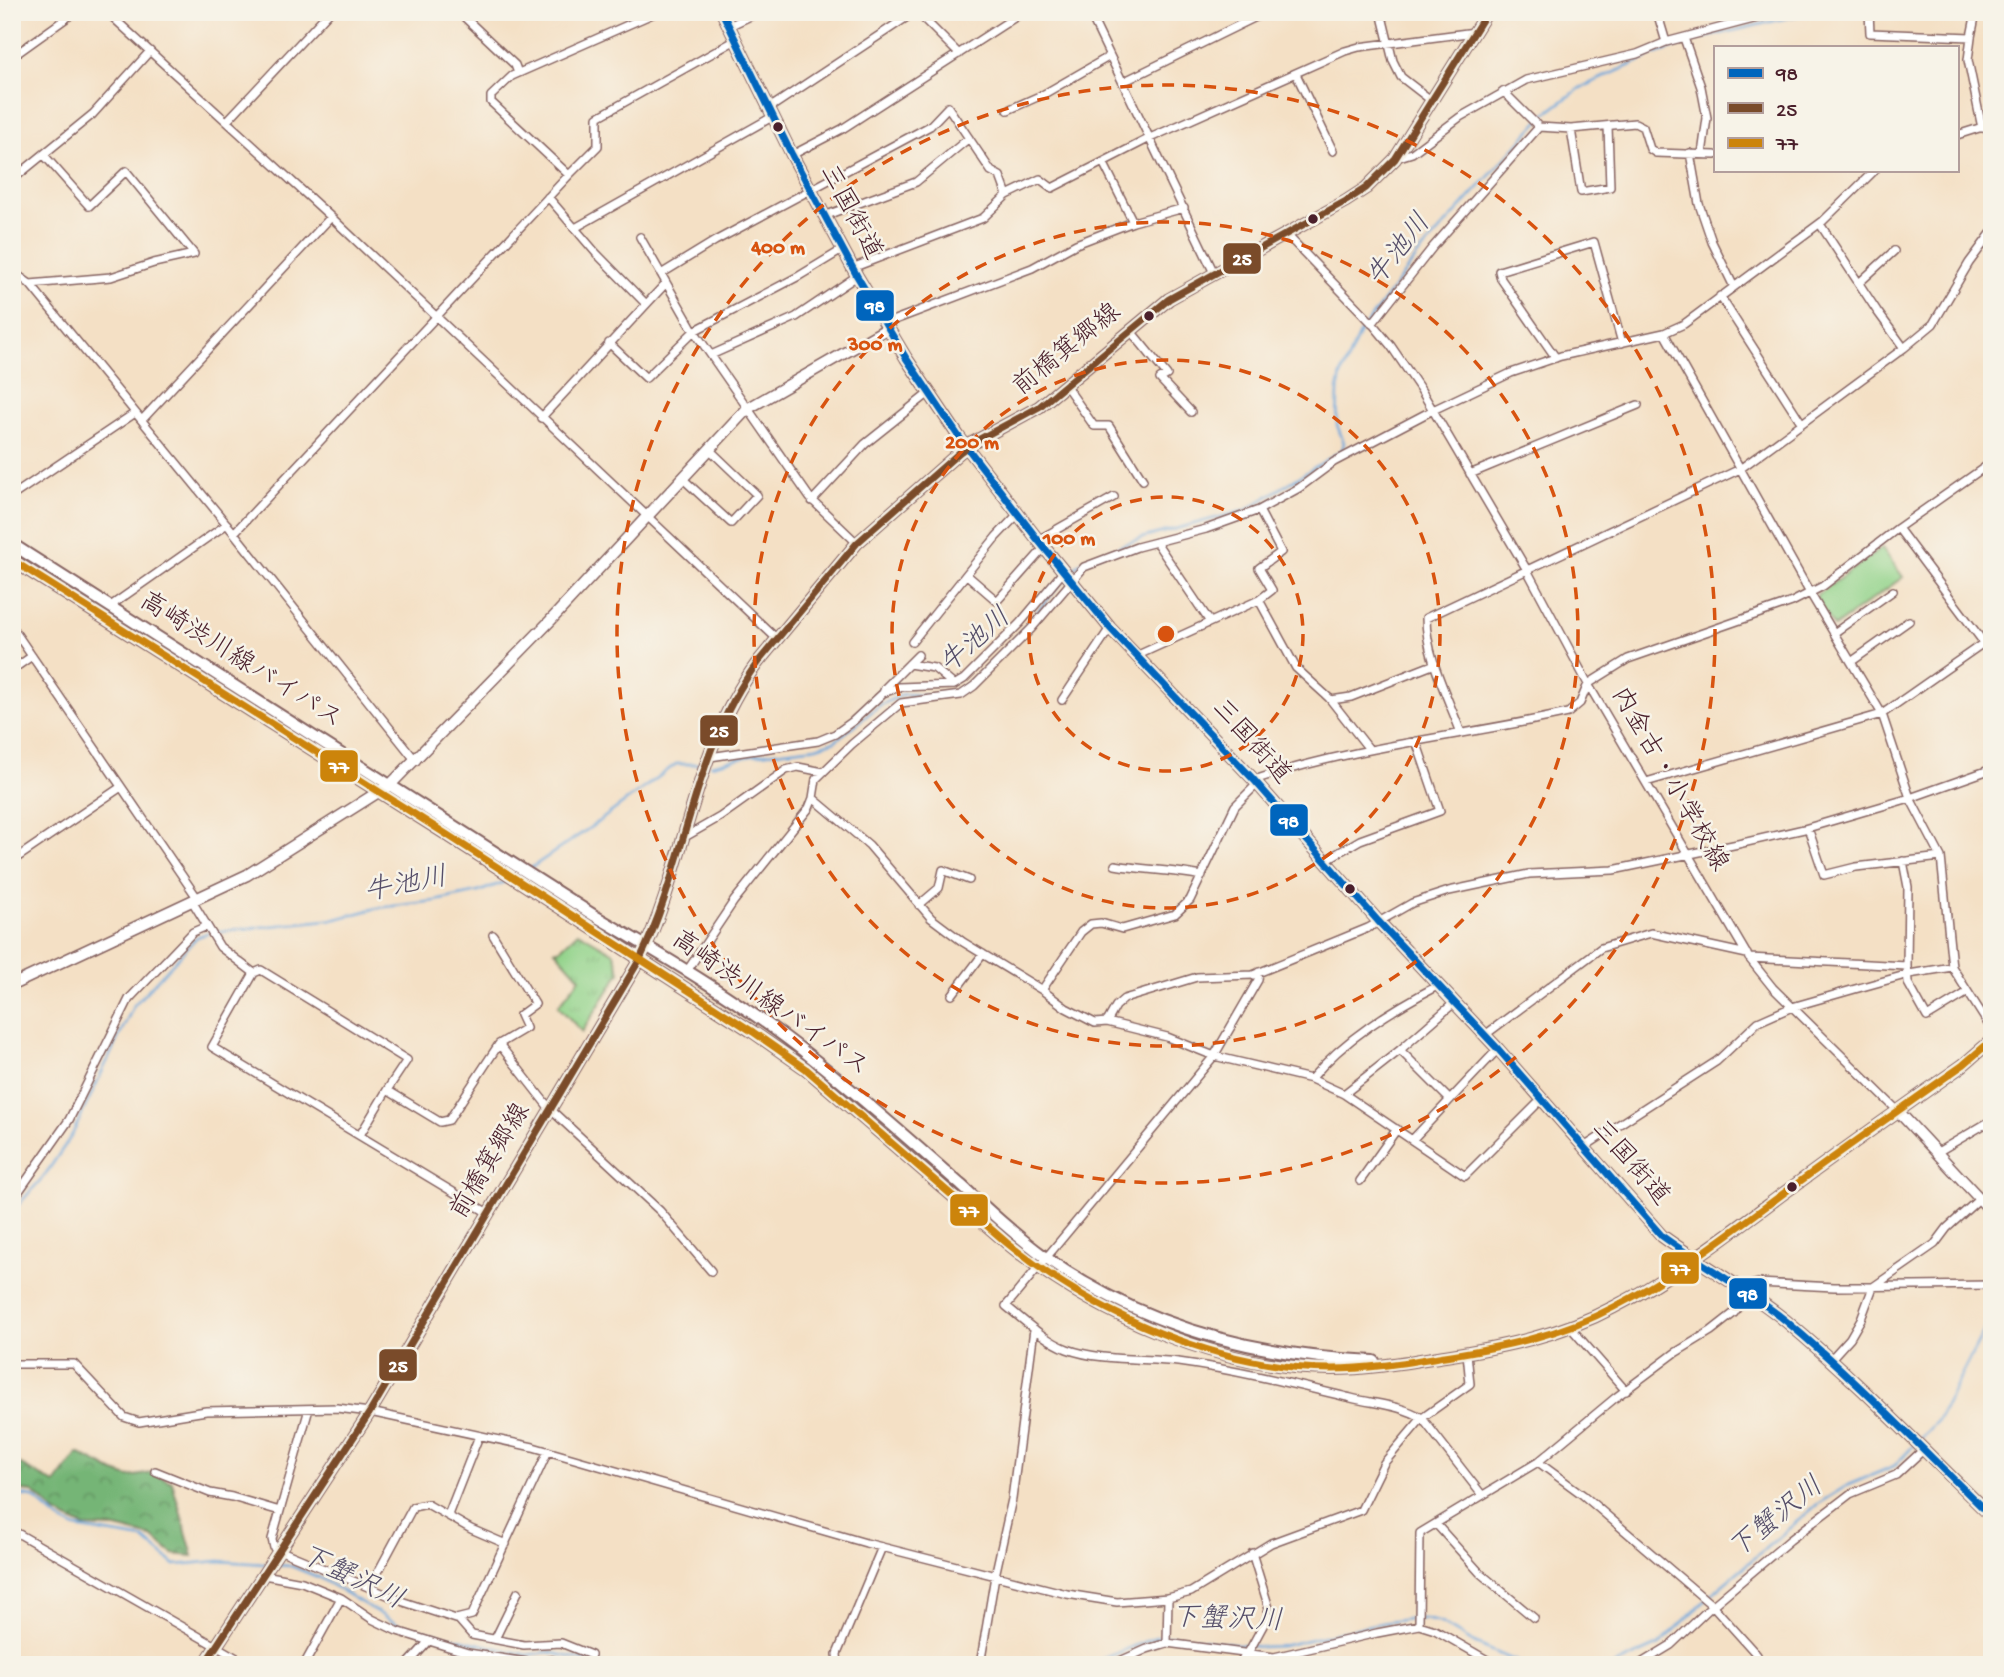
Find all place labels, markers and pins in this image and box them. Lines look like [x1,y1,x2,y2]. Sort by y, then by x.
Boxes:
unlabelled marker [771,120,785,134]
unlabelled marker [1306,212,1320,226]
unlabelled marker [1142,309,1156,323]
centre of rings [1154,622,1178,646]
unlabelled marker [1343,882,1357,896]
unlabelled marker [1785,1180,1799,1194]

